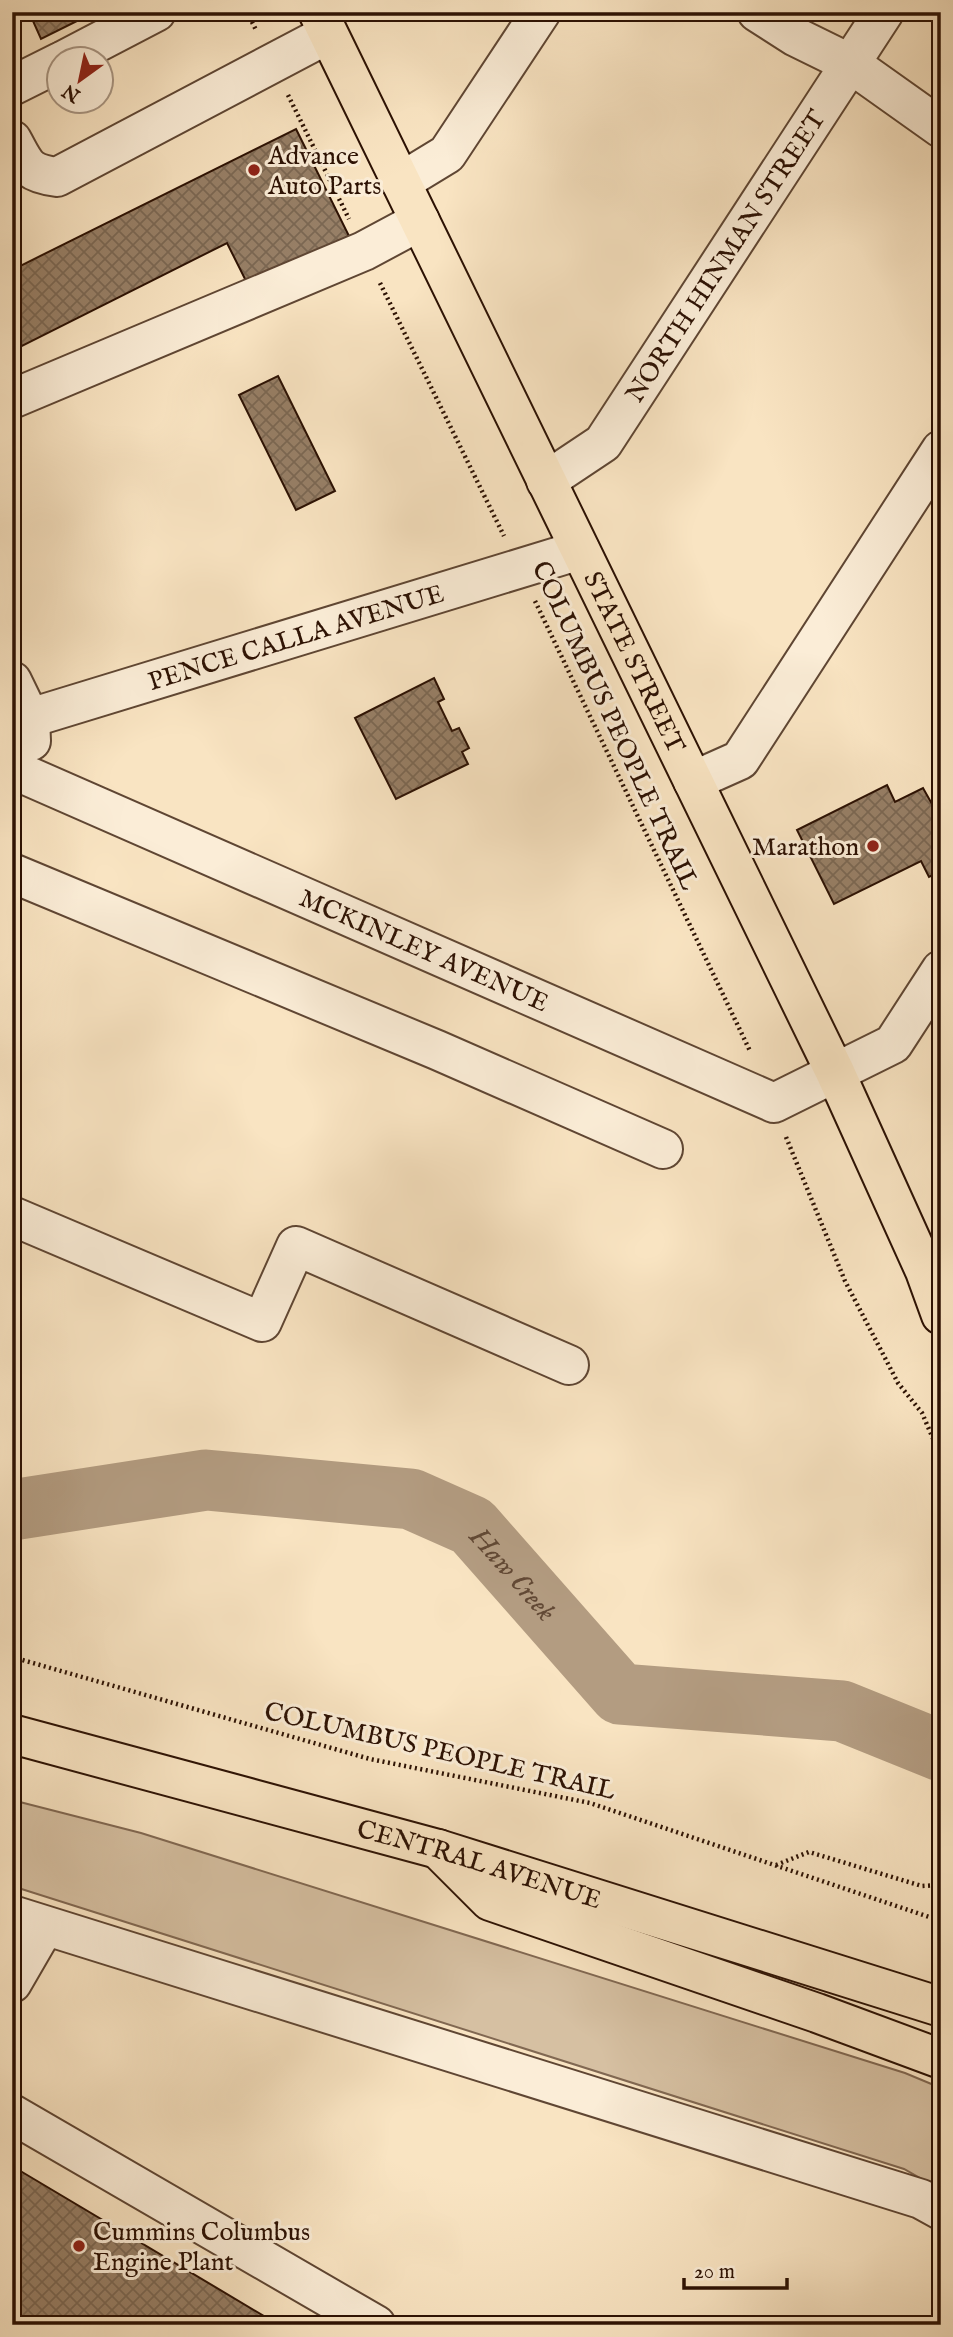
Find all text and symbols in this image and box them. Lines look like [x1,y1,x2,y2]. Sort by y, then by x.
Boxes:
north arrow [46,46,116,116]
text: N [58,78,86,108]
street label: NORTH HINMAN STREET [619,104,834,409]
place label: Advance Auto Parts [267,140,381,203]
marker: Advance Auto Parts [246,162,262,178]
street label: COLUMBUS PEOPLE TRAIL [524,556,706,896]
street label: STATE STREET [575,566,692,759]
street label: PENCE CALLA AVENUE [144,578,448,699]
place label: Marathon [752,831,859,864]
marker: Marathon [865,838,881,854]
street label: MCKINLEY AVENUE [294,882,553,1020]
water label: Haw Creek [460,1520,563,1629]
street label: COLUMBUS PEOPLE TRAIL [261,1695,619,1808]
street label: CENTRAL AVENUE [353,1813,605,1917]
place label: Cummins Columbus Engine Plant [93,2216,310,2279]
marker: Cummins Columbus Engine Plant [71,2238,87,2254]
scale bar [684,2246,787,2290]
text: 20 m [694,2259,735,2286]

